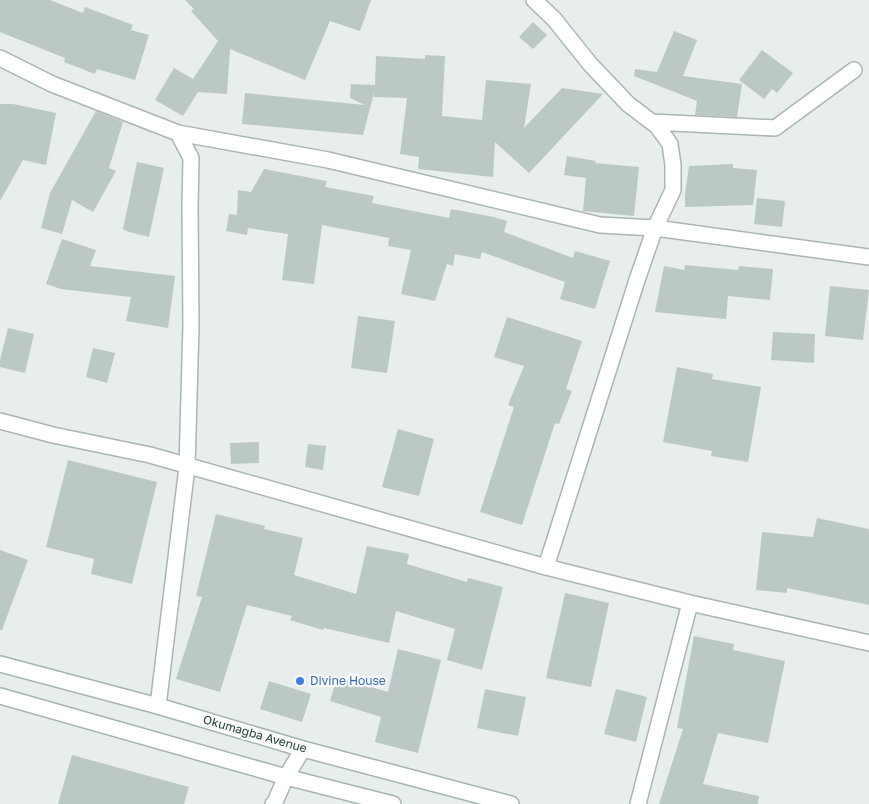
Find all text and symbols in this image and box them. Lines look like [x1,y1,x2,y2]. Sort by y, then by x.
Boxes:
place label: Divine House [310,673,386,688]
marker: Divine House [294,675,306,687]
street label: Okumagba Avenue [202,712,309,756]

